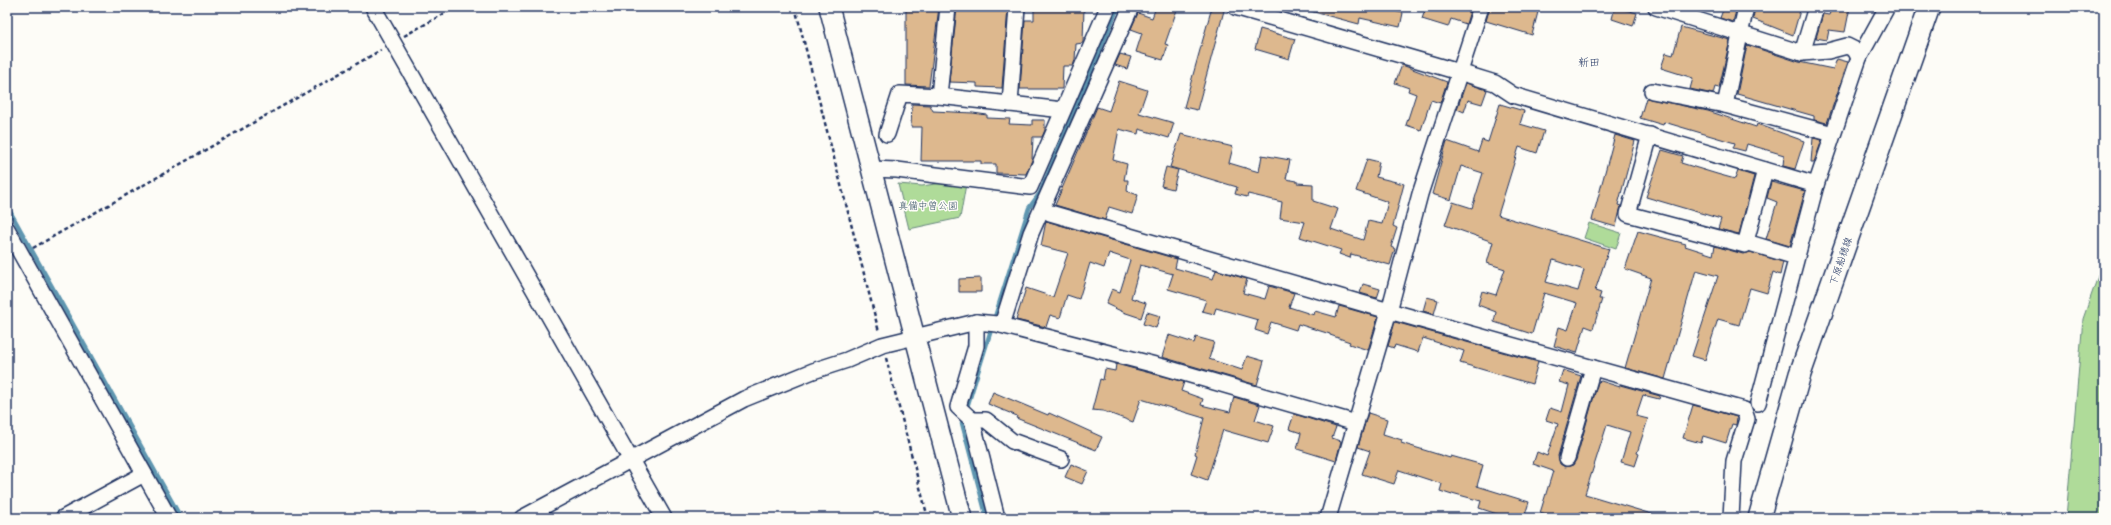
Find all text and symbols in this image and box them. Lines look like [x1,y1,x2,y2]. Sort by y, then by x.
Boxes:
district label: 新田 [1578,55,1600,70]
park label: 真備中曽公園 [898,199,958,212]
street label: 下原船穂線 [1826,235,1855,287]

